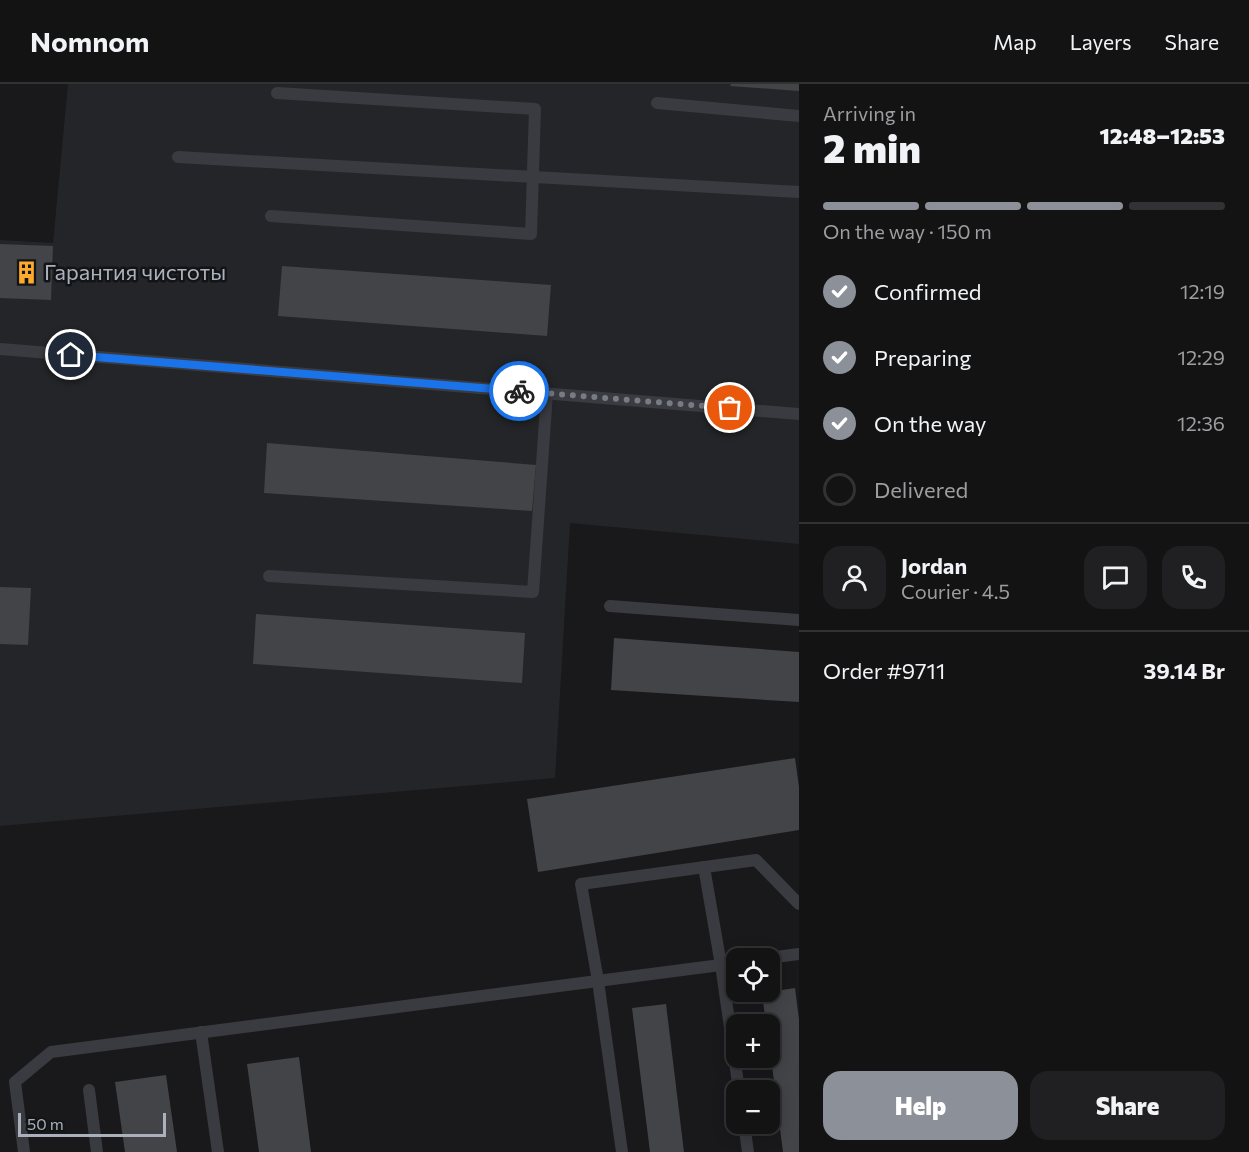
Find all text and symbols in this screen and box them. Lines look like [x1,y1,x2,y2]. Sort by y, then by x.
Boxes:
text: Nomnom [30,24,150,58]
text: Map [993,29,1037,54]
text: Layers [1070,29,1132,54]
text: Share [1165,29,1219,54]
text: Arriving in [823,101,916,125]
text: 12:48–12:53 [1100,122,1225,149]
text: 2 min [823,123,921,171]
text: On the way · 150 m [823,219,992,243]
place label: Гарантия чистоты [44,258,226,285]
building icon: Гарантия чистоты [13,259,39,285]
icon: check [823,275,856,308]
text: Confirmed [874,278,981,305]
text: 12:19 [1180,279,1225,303]
pin [45,329,96,380]
icon: home [54,338,87,371]
icon: check [823,341,856,374]
text: Preparing [874,344,971,371]
text: 12:29 [1177,345,1225,369]
courier [489,361,549,421]
icon: bike [503,375,536,408]
pin [704,382,755,433]
icon: bag [713,391,746,424]
icon: check [823,407,856,440]
text: On the way [874,410,986,437]
text: 12:36 [1177,411,1225,435]
text: Delivered [874,476,968,503]
button: person [823,546,886,609]
button: chat [1084,546,1147,609]
button: phone [1162,546,1225,609]
text: Jordan [901,552,967,579]
text: Courier · 4.5 [901,579,1010,603]
text: Order #9711 [823,657,945,684]
text: 39.14 Br [1143,657,1225,684]
map controls [726,948,780,1134]
button: locate [726,948,780,1002]
button: + [726,1014,780,1068]
button: Help [823,1071,1018,1140]
button: Share [1030,1071,1225,1140]
button: − [726,1080,780,1134]
scale bar [18,1110,166,1138]
text: 50 m [27,1114,64,1133]

